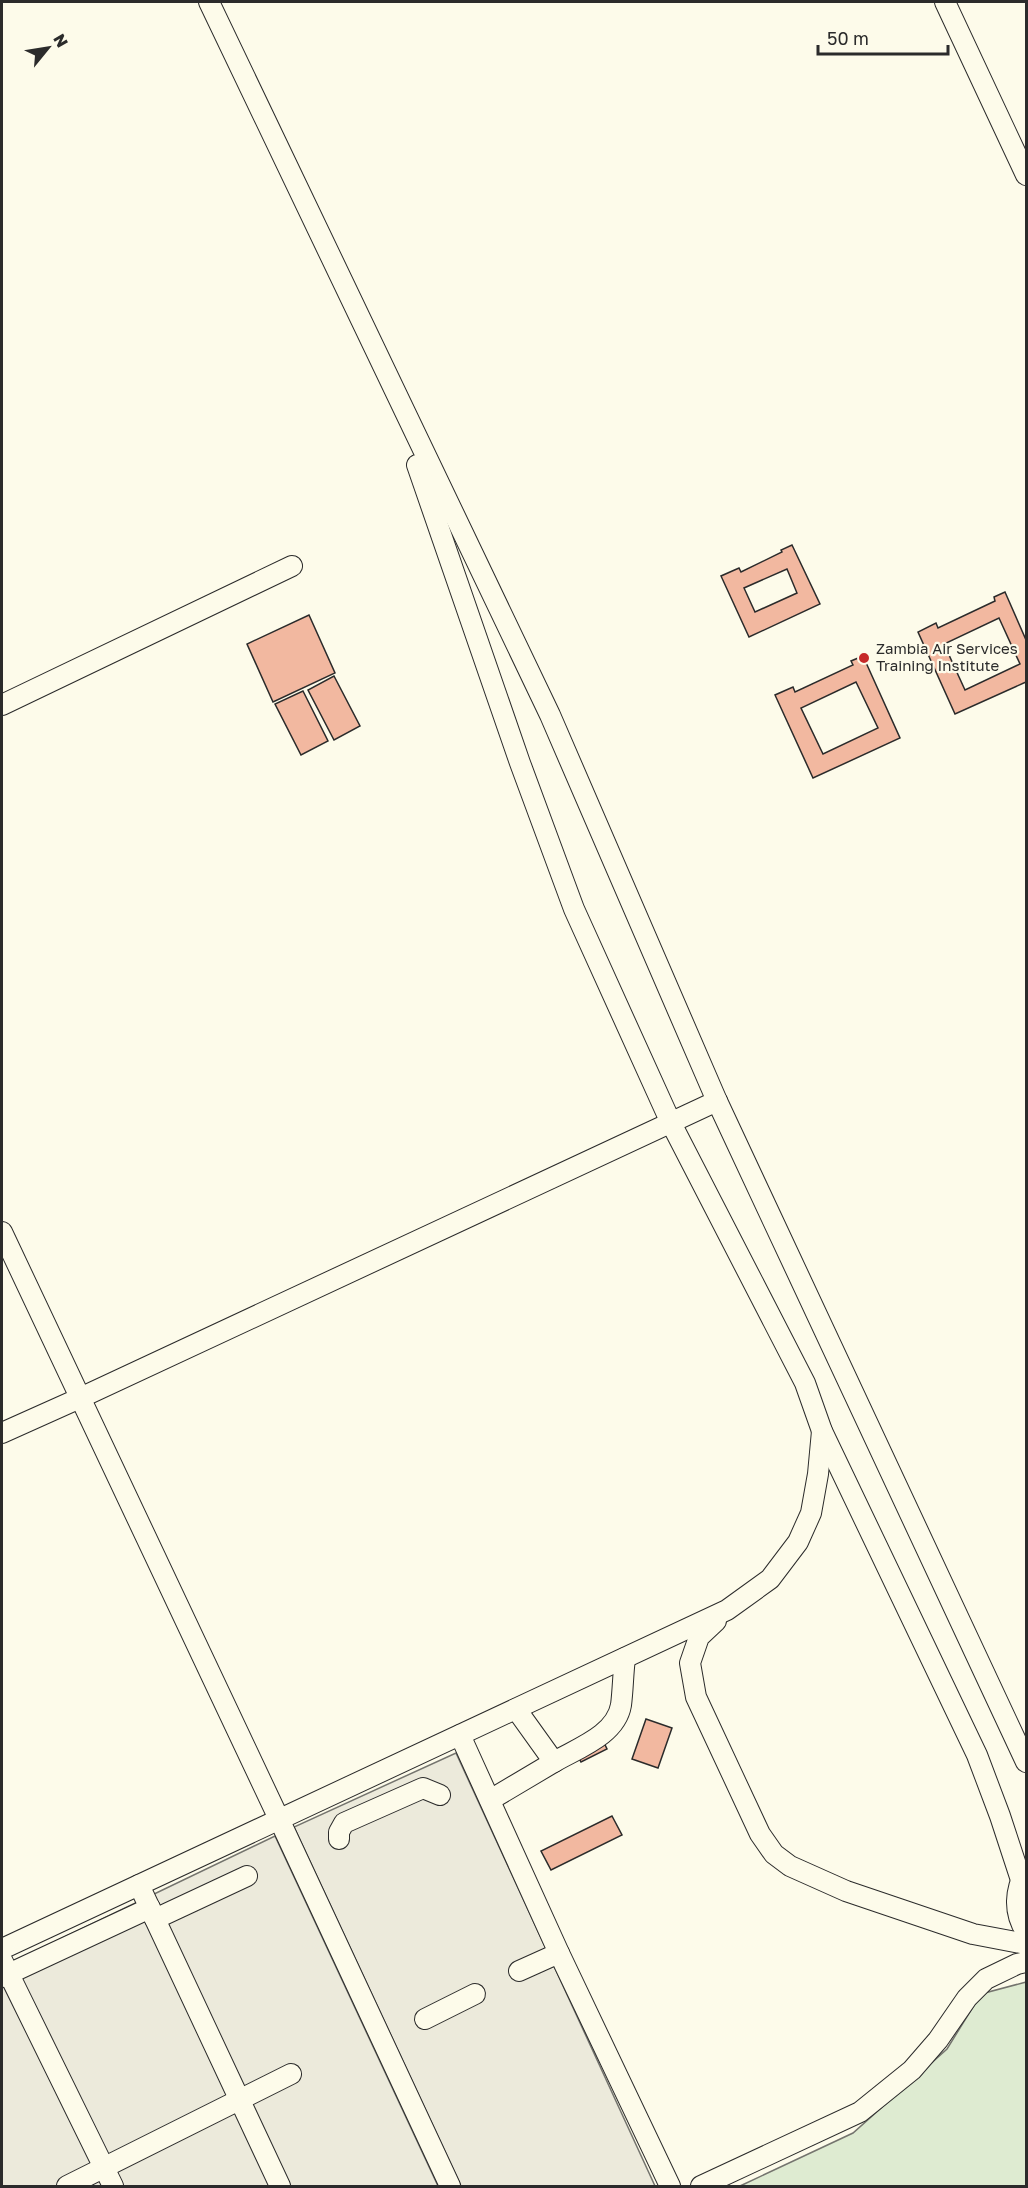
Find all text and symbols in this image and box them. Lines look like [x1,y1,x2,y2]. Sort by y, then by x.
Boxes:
north arrow [18,18,78,78]
scale bar [818,18,948,56]
text: 50 m [827,27,869,49]
text: N [49,30,73,51]
place label: Zambia Air Services Training Institute [876,639,1018,674]
marker: Zambia Air Services Training Institute [857,651,871,665]

